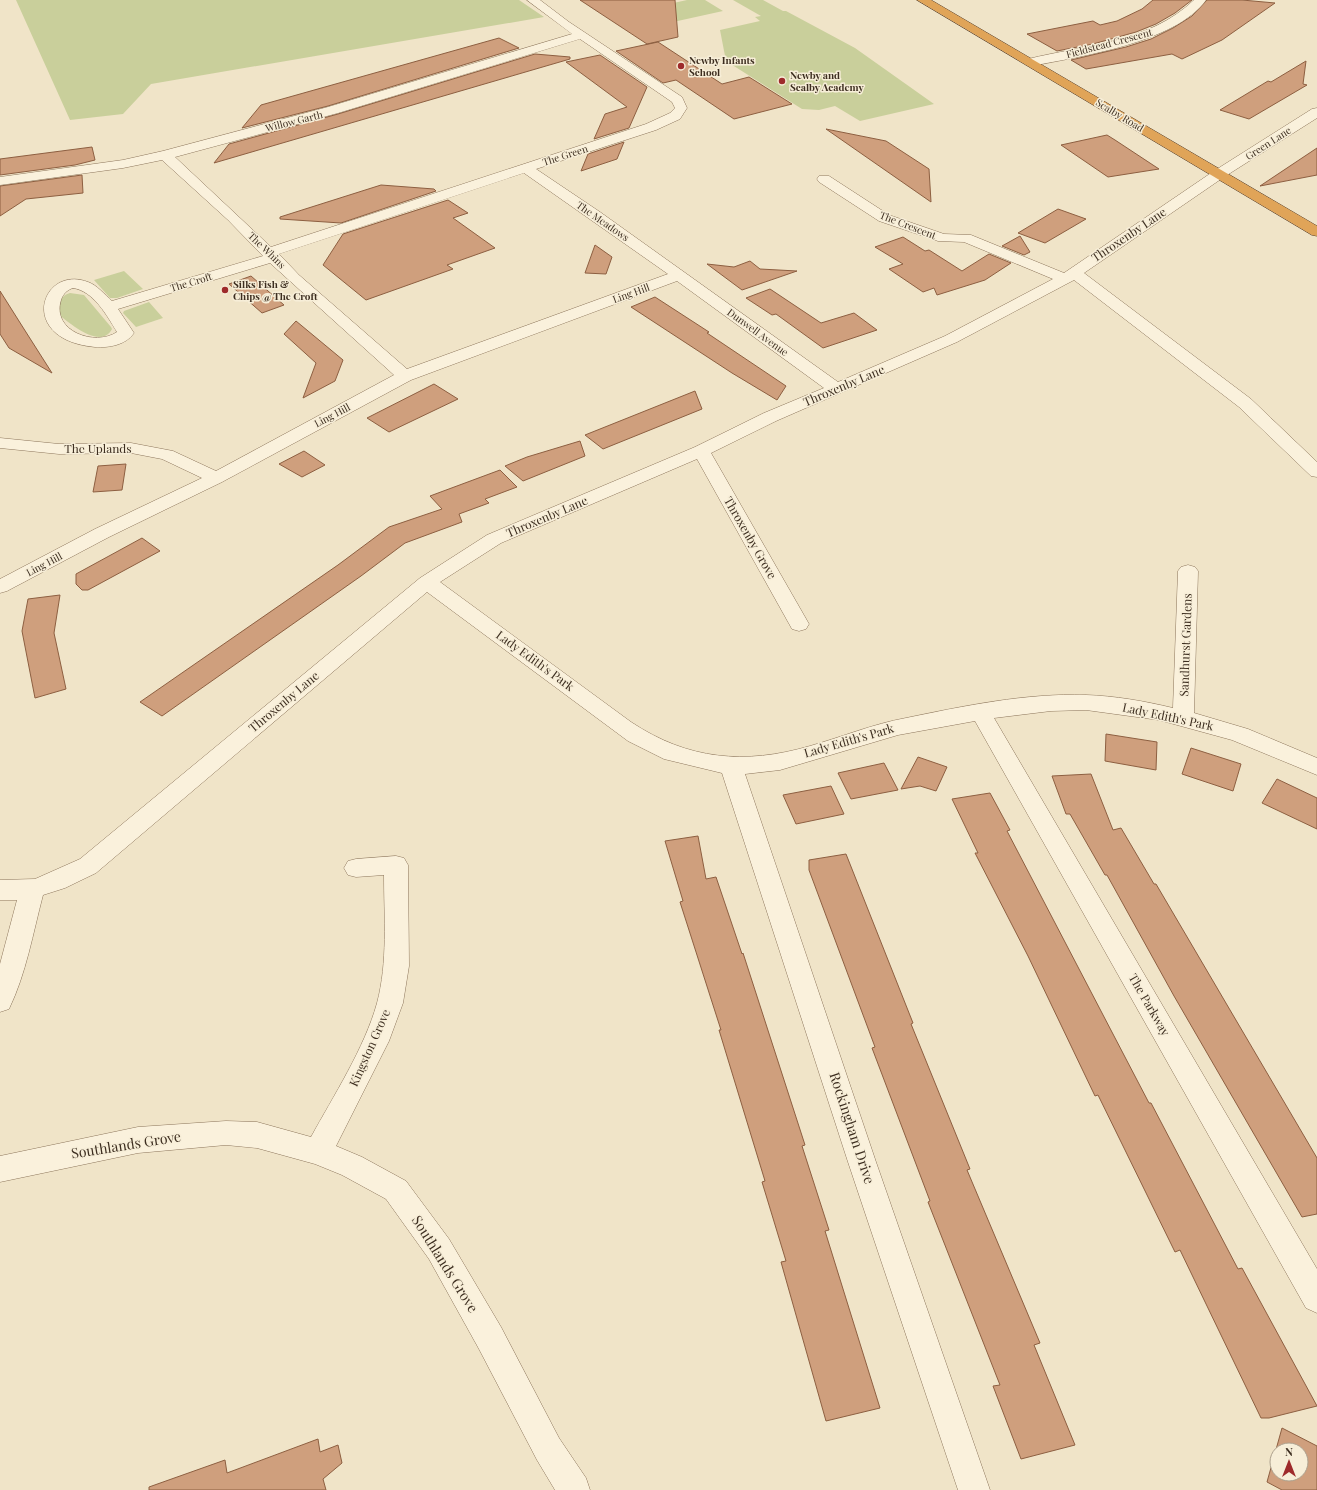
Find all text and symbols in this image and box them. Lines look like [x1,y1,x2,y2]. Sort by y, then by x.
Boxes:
street label: Fieldstead Crescent [1064,25,1154,61]
place label: Newby Infants School [689,53,755,79]
marker: Newby Infants School [676,61,686,71]
place label: Newby and Scalby Academy [790,68,864,94]
marker: Newby and Scalby Academy [777,76,787,86]
street label: Scalby Road [1093,95,1147,135]
street label: Willow Garth [263,107,324,135]
street label: Green Lane [1242,123,1294,163]
street label: The Green [541,141,590,169]
street label: The Meadows [574,198,632,244]
street label: Throxenby Lane [1088,203,1169,265]
street label: The Crescent [878,208,939,242]
street label: The Whins [245,228,289,272]
street label: The Croft [168,269,214,295]
place label: Silks Fish & Chips @ The Croft [233,277,318,303]
street label: Ling Hill [610,280,652,306]
marker: Silks Fish & Chips @ The Croft [220,285,230,295]
street label: Dunwell Avenue [725,305,791,359]
street label: Throxenby Lane [801,361,887,409]
street label: Ling Hill [312,400,352,430]
street label: The Uplands [64,440,132,456]
street label: Throxenby Lane [504,492,590,540]
street label: Throxenby Grove [721,493,781,582]
street label: Ling Hill [24,549,64,579]
street label: Sandhurst Gardens [1175,593,1195,697]
street label: Lady Edith's Park [493,626,578,694]
street label: Throxenby Lane [245,667,322,735]
street label: Lady Edith's Park [1121,699,1216,734]
street label: Lady Edith's Park [802,719,896,761]
street label: The Parkway [1126,971,1174,1038]
street label: Kingston Grove [345,1006,393,1089]
street label: Rockingham Drive [825,1070,879,1186]
street label: Southlands Grove [70,1126,182,1163]
street label: Southlands Grove [408,1212,483,1316]
north arrow [1269,1442,1309,1482]
text: N [1285,1444,1293,1459]

